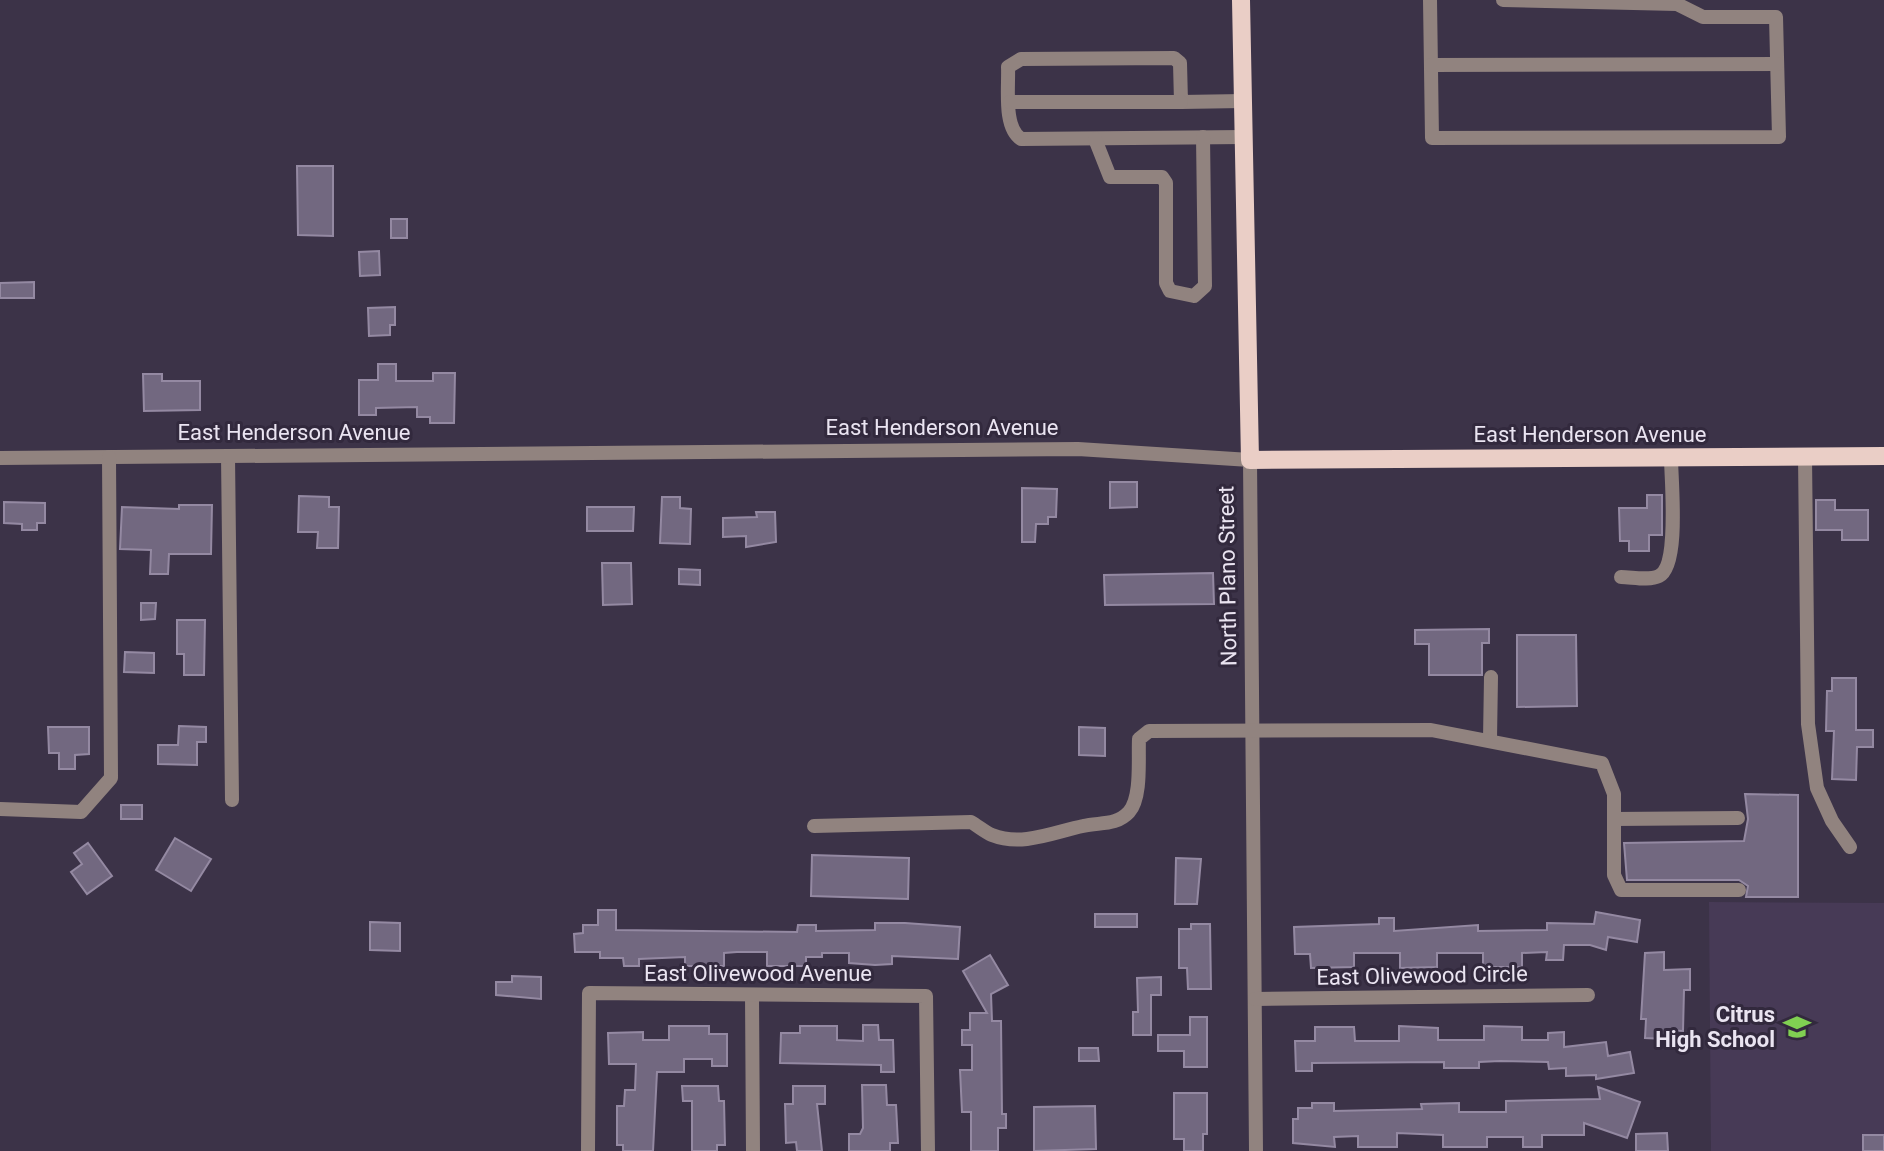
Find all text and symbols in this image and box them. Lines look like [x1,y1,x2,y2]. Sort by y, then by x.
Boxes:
street label: East Henderson Avenue [826,415,1058,440]
street label: East Henderson Avenue [178,420,410,445]
street label: East Henderson Avenue [1474,422,1706,447]
street label: North Plano Street [1213,486,1242,666]
street label: East Olivewood Avenue [644,961,872,986]
street label: East Olivewood Circle [1316,961,1528,990]
place label: Citrus High School [1655,1002,1775,1052]
school or university icon: Citrus High School [1782,1012,1812,1042]

